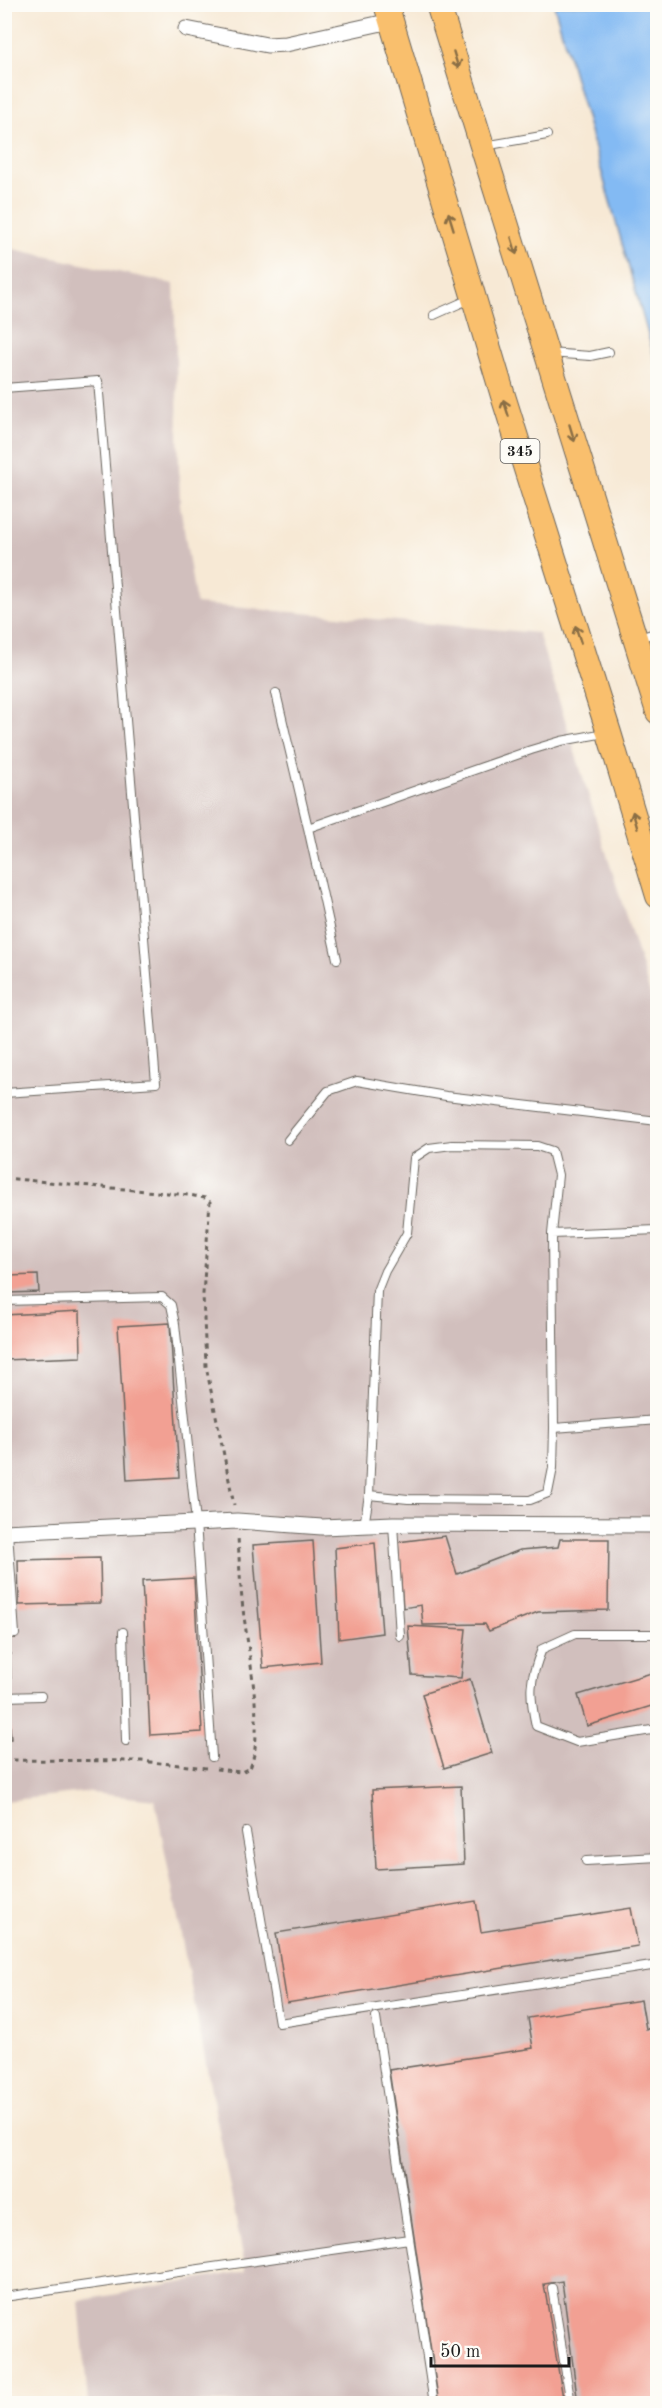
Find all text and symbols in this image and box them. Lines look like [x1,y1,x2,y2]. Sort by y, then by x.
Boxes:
one-way arrow [451,50,462,69]
one-way arrow [445,212,456,231]
one-way arrow [509,236,520,255]
one-way arrow [500,399,511,418]
one-way arrow [567,423,578,442]
road number: 345 [500,439,540,463]
one-way arrow [572,625,583,644]
one-way arrow [629,811,640,830]
scale bar [431,2330,569,2368]
text: 50 m [440,2343,480,2361]

